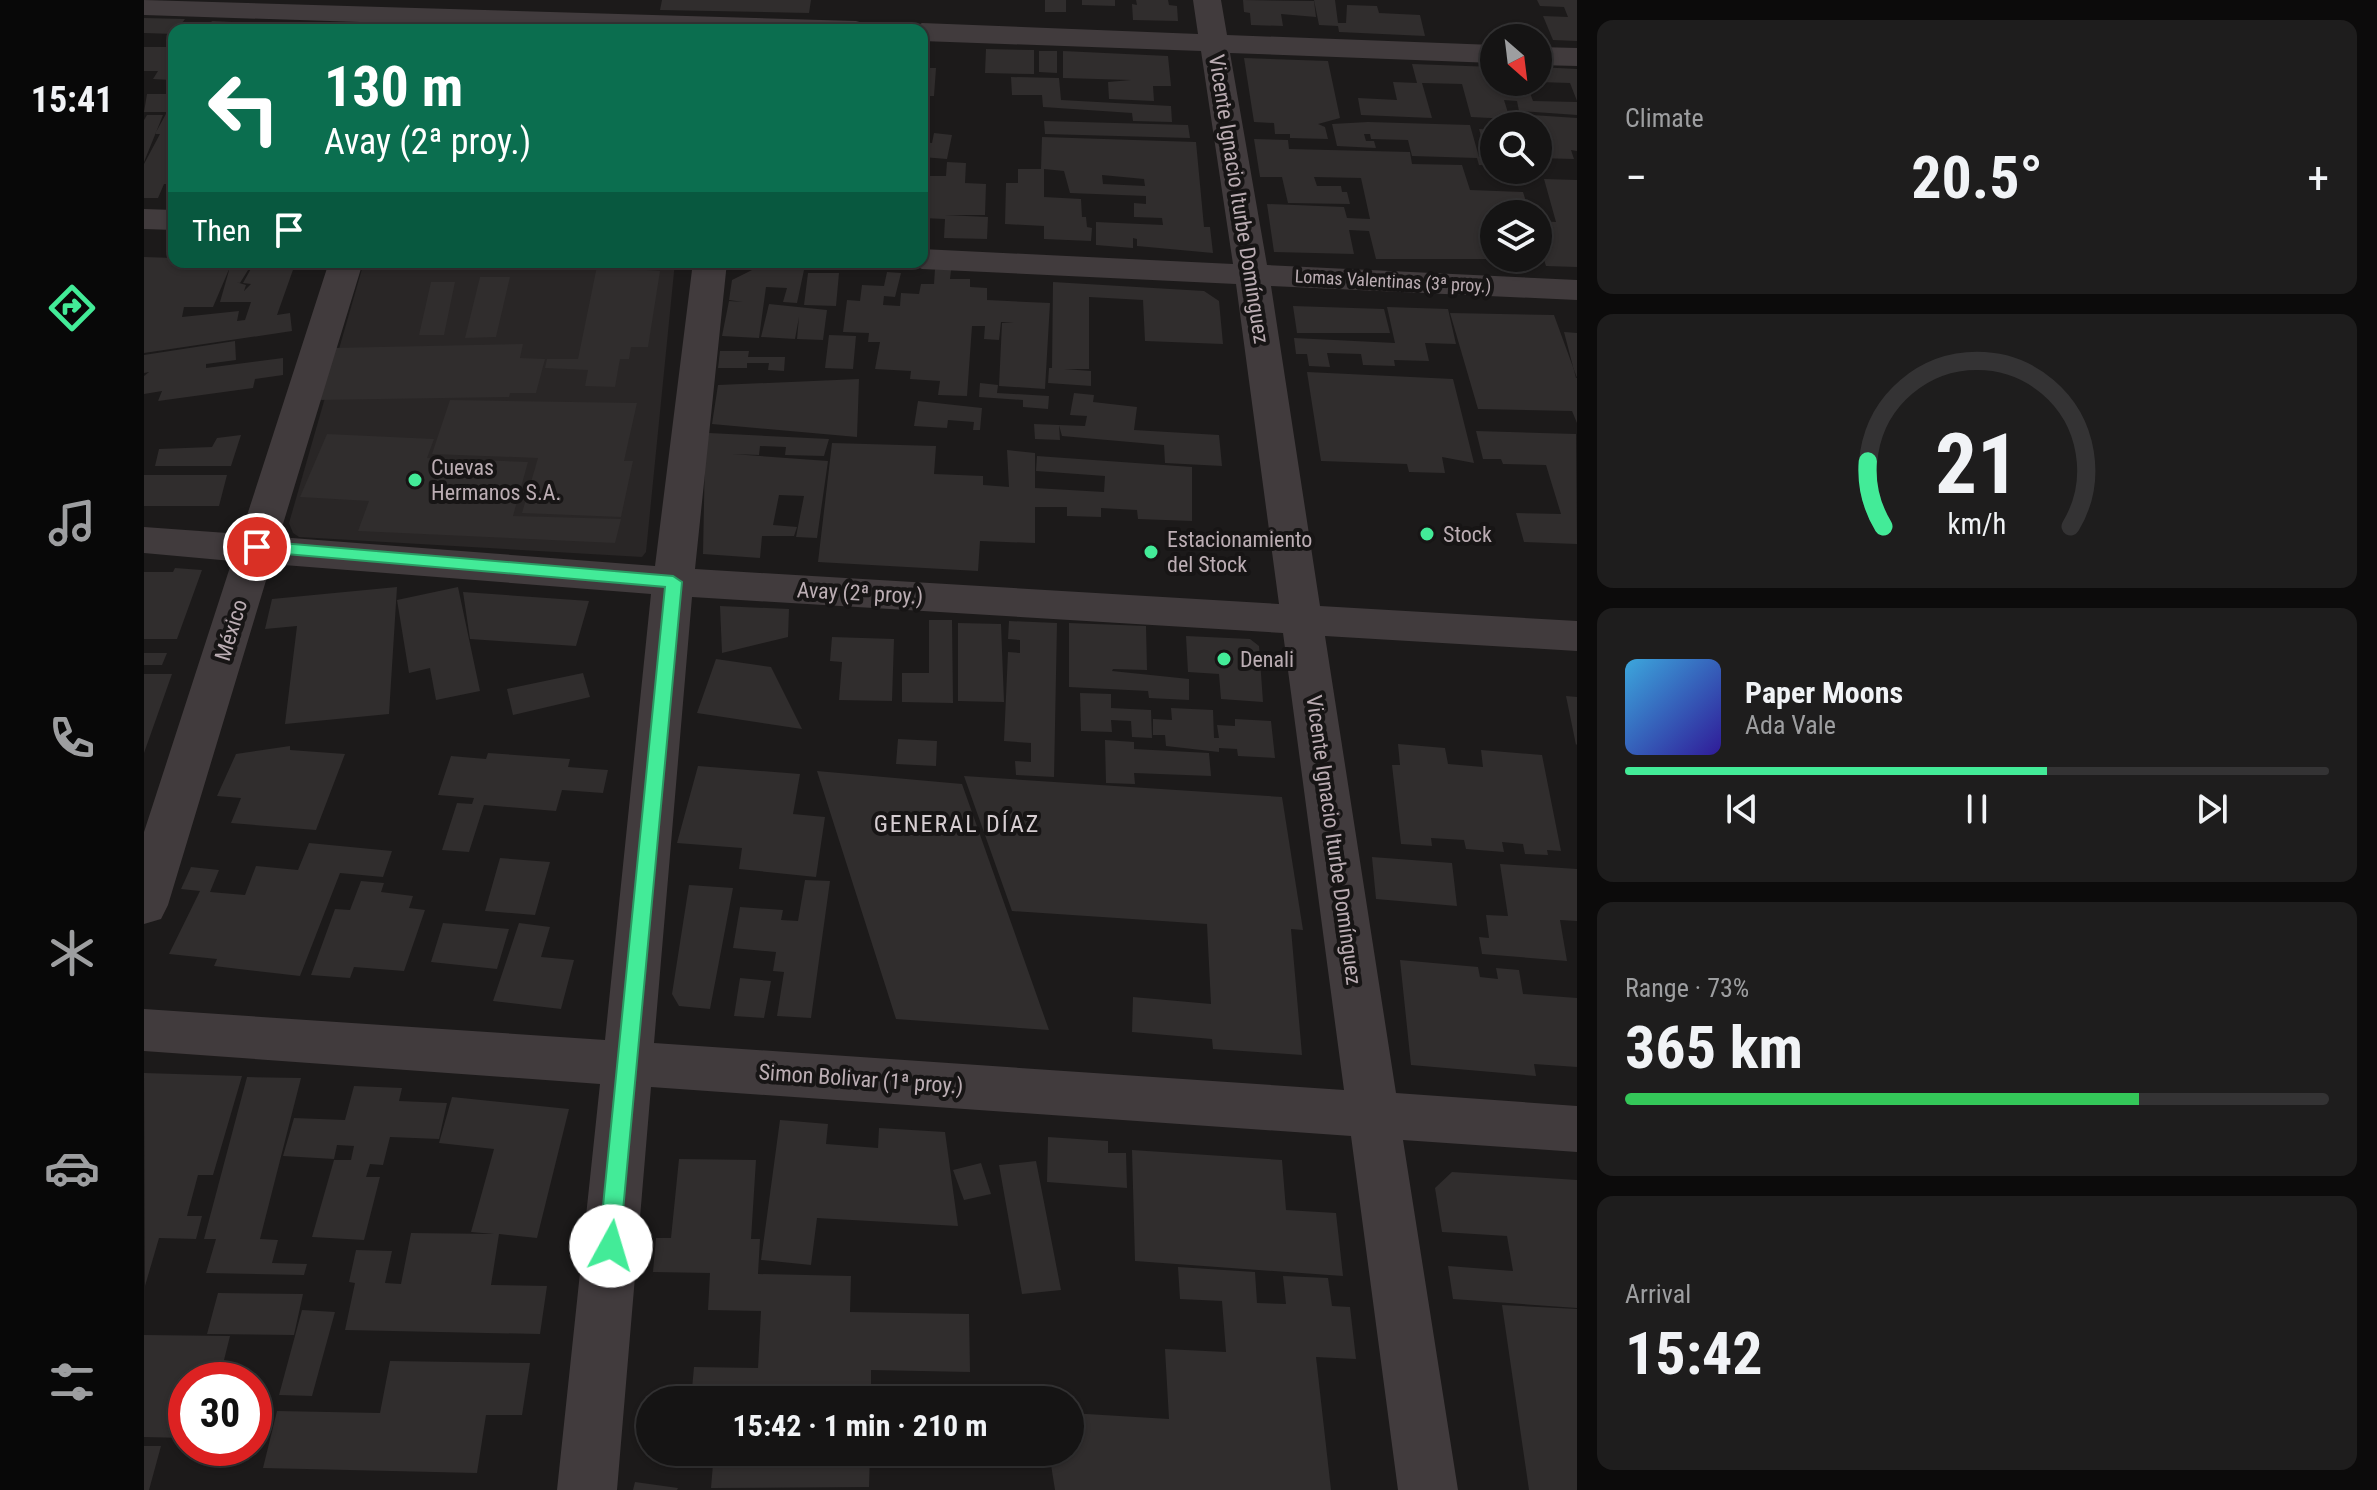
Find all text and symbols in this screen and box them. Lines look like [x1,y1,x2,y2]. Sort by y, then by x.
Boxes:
north arrow [1480,24,1552,96]
map controls [1480,24,1552,272]
street label: Vicente Ignacio Iturbe Domínguez [1204,53,1274,345]
text: 130 m [324,54,463,120]
icon: left [192,56,296,160]
text: 15:41 [31,79,113,121]
text: Climate [1625,103,1704,133]
button: search [1480,112,1552,184]
text: Avay (2ª proy.) [324,121,531,163]
text: 20.5° [1911,142,2043,213]
text: − [1625,152,1647,204]
text: + [2307,152,2329,204]
button: layers [1480,200,1552,272]
icon: arrive [267,208,311,252]
text: Then [192,213,251,248]
street label: Lomas Valentinas (3ª proy.) [1294,265,1492,298]
icon: directions [44,280,100,336]
text: 21 [1935,416,2019,513]
place label: Cuevas Hermanos S.A. [431,455,561,505]
marker: Cuevas Hermanos S.A. [406,471,424,489]
icon: music [44,495,100,551]
text: km/h [1948,507,2006,541]
pin [223,513,291,581]
place label: Stock [1443,522,1492,547]
icon: arrive [235,525,279,569]
marker: Stock [1418,525,1436,543]
place label: Estacionamiento del Stock [1167,527,1312,577]
marker: Estacionamiento del Stock [1142,543,1160,561]
street label: Avay (2ª proy.) [796,577,924,610]
street label: México [210,596,252,664]
place label: Denali [1240,647,1294,672]
marker: Denali [1215,650,1233,668]
text: Paper Moons [1745,675,1903,710]
street label: Vicente Ignacio Iturbe Domínguez [1301,694,1367,986]
icon: phone [44,710,100,766]
text: Ada Vale [1745,710,1836,740]
icon: previous [1720,787,1764,831]
icon: pause [1955,787,1999,831]
icon: next [2190,787,2234,831]
district label: GENERAL DÍAZ [874,810,1040,838]
icon: climate [44,925,100,981]
text: Range · 73% [1625,973,1749,1003]
text: 365 km [1625,1012,1803,1083]
street label: Simon Bolivar (1ª proy.) [758,1059,964,1100]
icon: car [44,1140,100,1196]
position arrow [569,1204,653,1288]
text: Arrival [1625,1279,1691,1309]
text: 15:42 [1625,1318,1763,1389]
icon: filters [44,1354,100,1410]
speed limit sign: 30 [168,1362,272,1466]
text: 15:42 · 1 min · 210 m [733,1408,987,1443]

